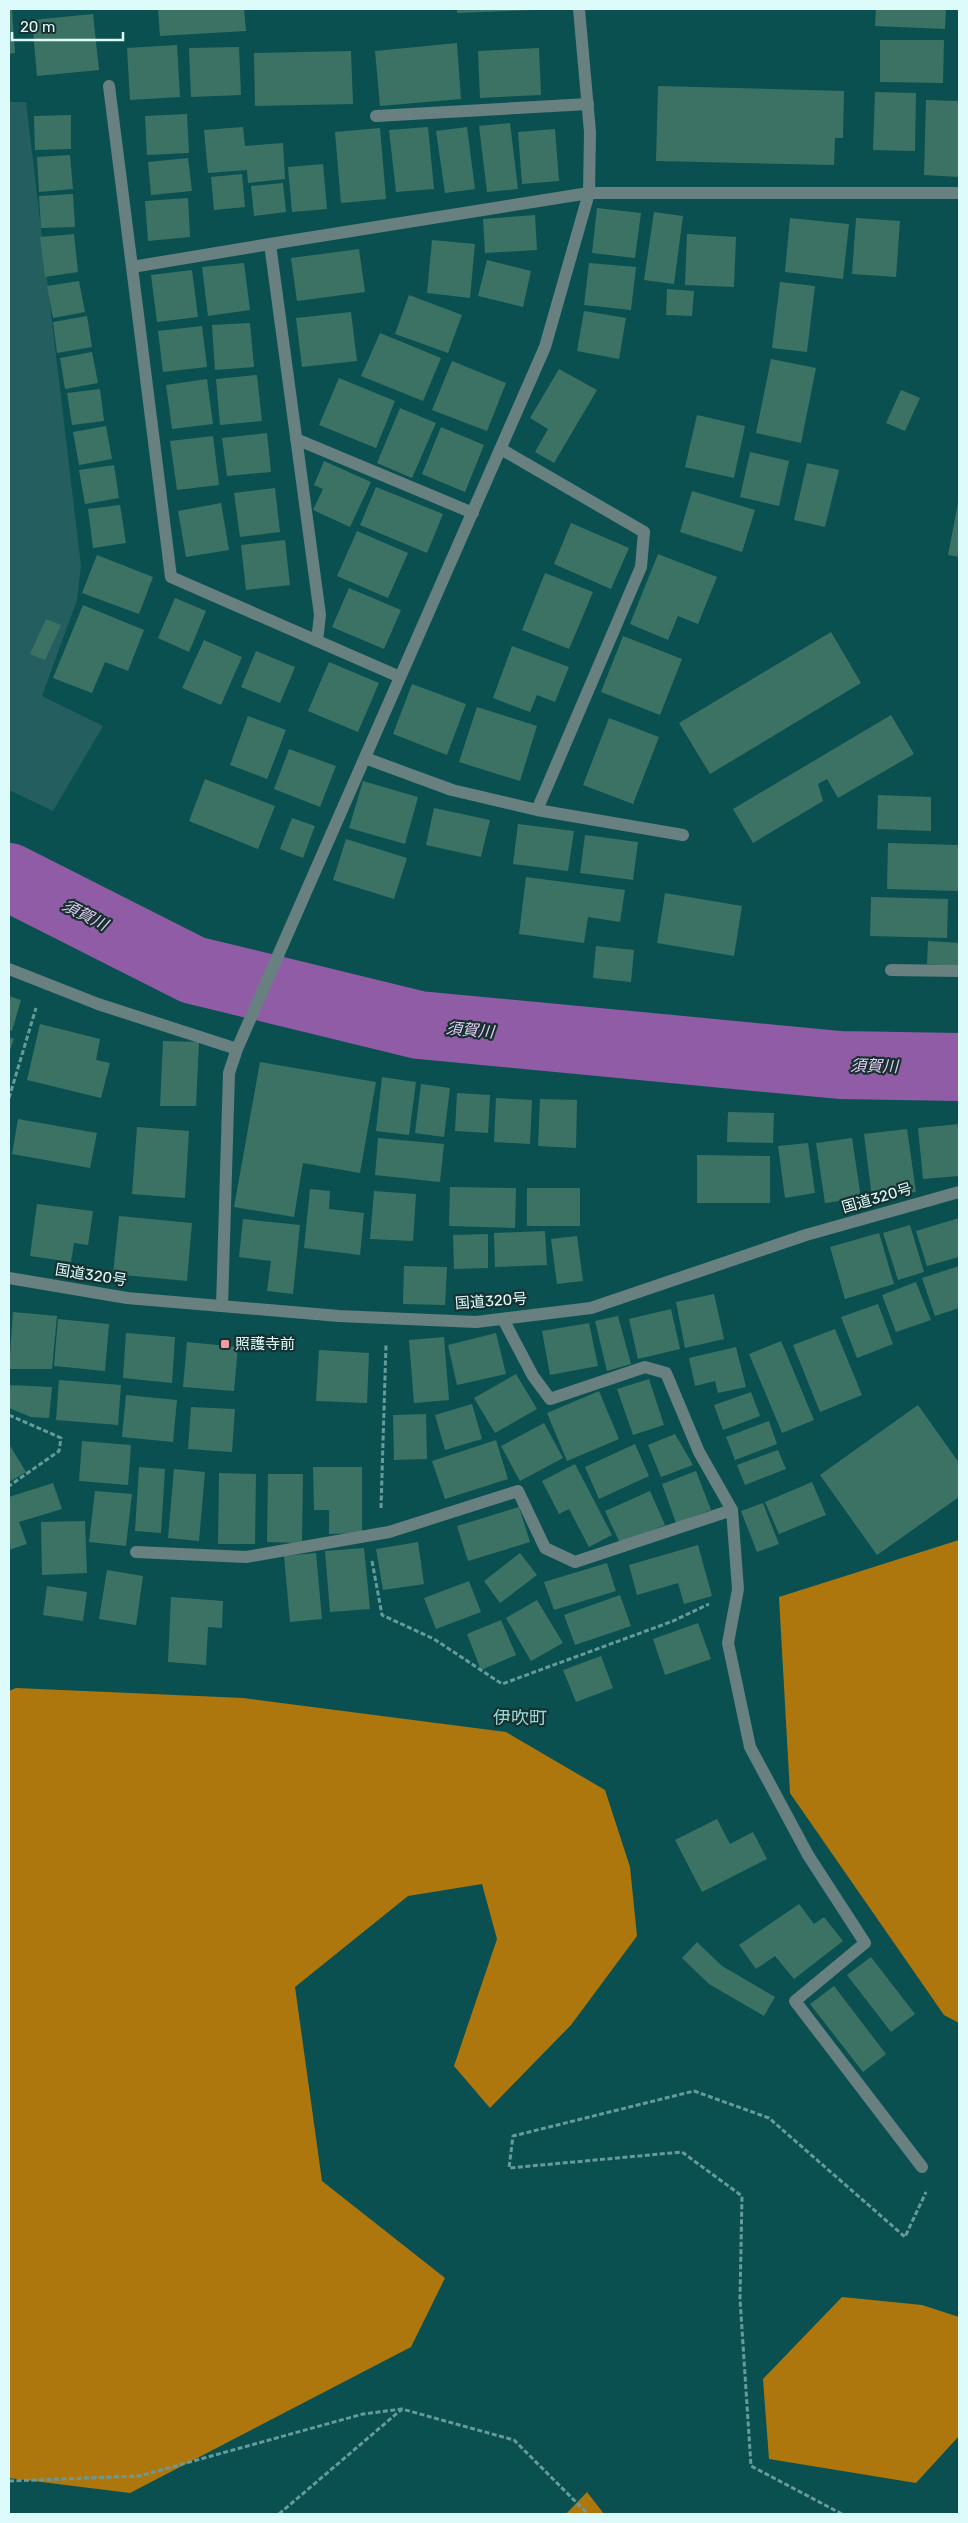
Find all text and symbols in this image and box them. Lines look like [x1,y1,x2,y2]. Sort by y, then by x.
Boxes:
scale bar [12,10,124,42]
text: 20 m [20,18,55,36]
water label: 須賀川 [59,896,112,935]
water label: 須賀川 [445,1018,497,1042]
water label: 須賀川 [850,1056,900,1076]
street label: 国道320号 [840,1179,914,1217]
street label: 国道320号 [54,1260,128,1290]
street label: 国道320号 [454,1289,528,1313]
place label: 照護寺前 [235,1335,295,1353]
marker: 照護寺前 [219,1338,231,1350]
district label: 伊吹町 [493,1707,547,1729]

